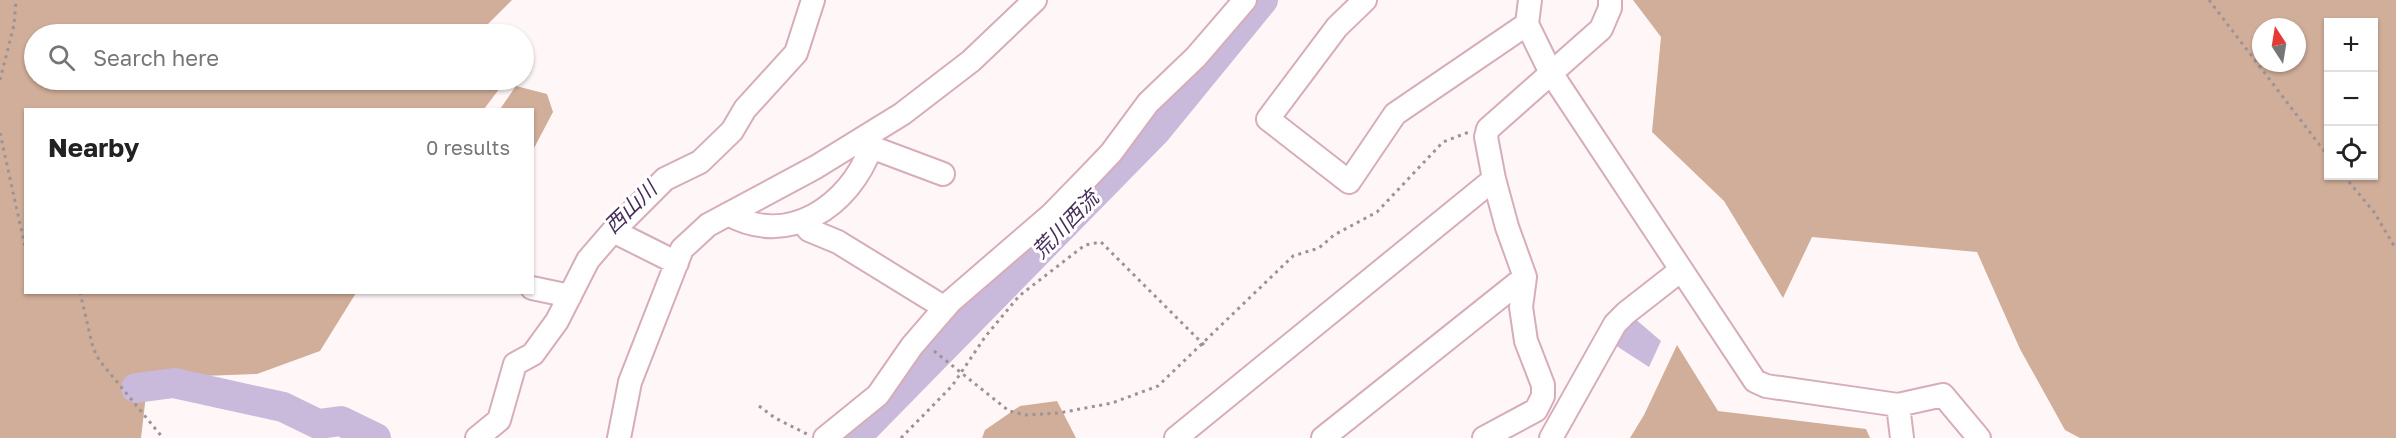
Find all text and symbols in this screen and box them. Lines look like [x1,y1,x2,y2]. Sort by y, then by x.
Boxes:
north arrow [2252,18,2306,72]
map controls [2324,18,2378,180]
button: + [2324,18,2378,72]
search box [24,24,534,90]
icon: search [45,41,78,74]
text: Search here [93,44,219,71]
button: − [2324,72,2378,126]
button: locate [2324,126,2378,180]
text: Nearby [48,132,139,163]
text: 0 results [426,135,510,159]
water label: 西山川 [598,174,663,238]
water label: 荒川西流 [1026,183,1106,263]

